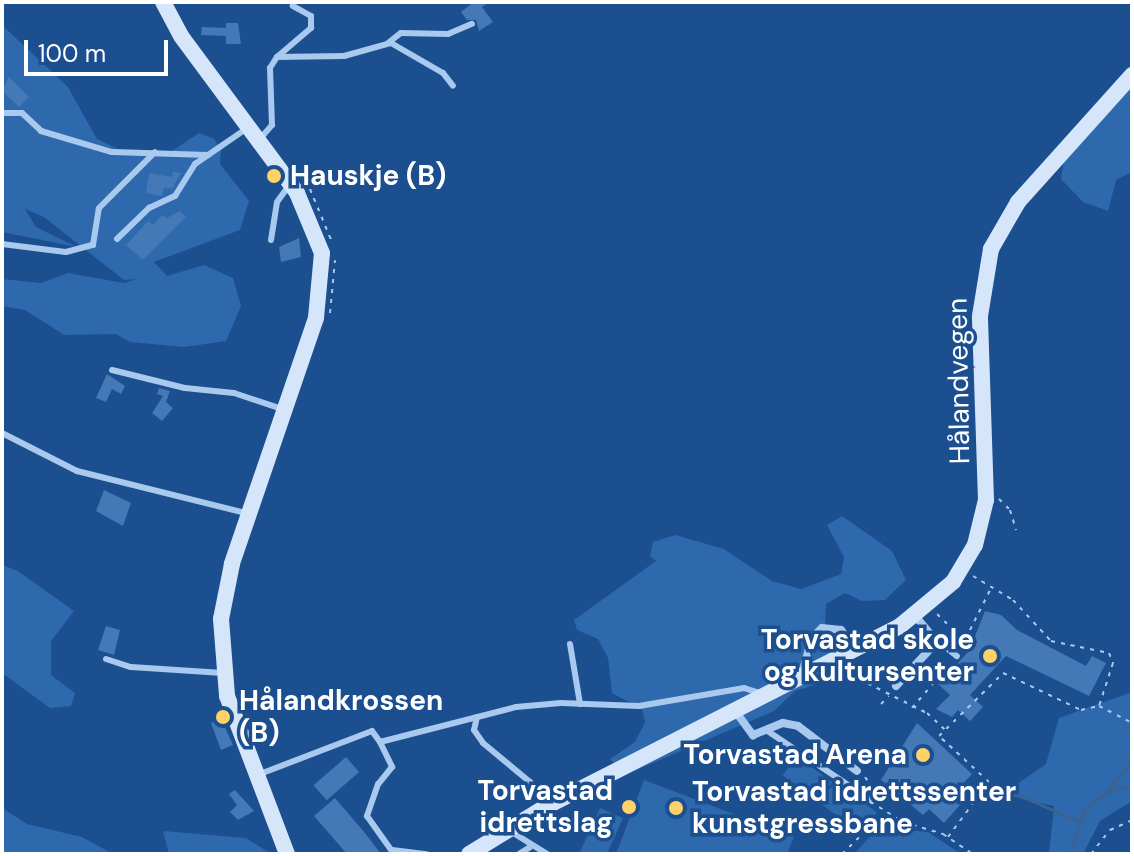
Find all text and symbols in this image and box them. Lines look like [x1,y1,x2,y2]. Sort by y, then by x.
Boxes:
scale bar [28,24,172,74]
text: 100 m [38,38,106,69]
place label: Hauskje (B) [290,159,446,193]
marker: Hauskje (B) [265,167,283,185]
street label: Hålandvegen [941,298,977,464]
place label: Torvastad skole og kultursenter [761,623,974,689]
marker: Torvastad skole og kultursenter [981,647,999,665]
place label: Hålandkrossen (B) [239,684,443,750]
marker: Hålandkrossen (B) [214,708,232,726]
place label: Torvastad Arena [683,738,907,772]
marker: Torvastad Arena [914,746,932,764]
place label: Torvastad idrettslag [478,774,613,840]
place label: Torvastad idrettssenter kunstgressbane [692,775,1016,841]
marker: Torvastad idrettslag [620,798,638,816]
marker: Torvastad idrettssenter kunstgressbane [667,799,685,817]

